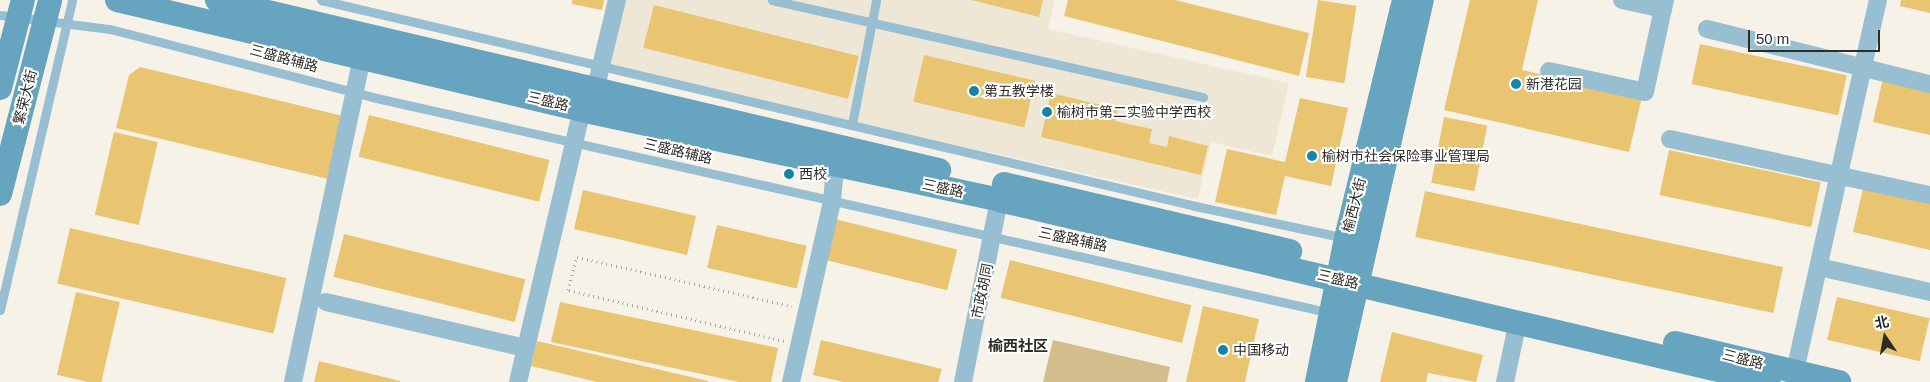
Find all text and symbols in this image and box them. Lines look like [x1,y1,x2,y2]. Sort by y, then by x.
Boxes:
scale bar [1750,20,1882,52]
text: 50 m [1756,30,1789,47]
street label: 三盛路辅路 [248,41,320,75]
street label: 繁荣大街 [10,68,40,126]
place label: 新港花园 [1526,76,1582,92]
marker: 新港花园 [1510,78,1522,90]
place label: 第五教学楼 [984,83,1054,99]
marker: 第五教学楼 [968,85,980,97]
street label: 三盛路 [526,88,570,114]
place label: 榆树市第二实验中学西校 [1057,104,1211,120]
marker: 榆树市第二实验中学西校 [1041,106,1053,118]
street label: 三盛路辅路 [642,135,714,167]
place label: 榆树市社会保险事业管理局 [1322,148,1490,164]
marker: 榆树市社会保险事业管理局 [1306,150,1318,162]
place label: 西校 [799,166,827,182]
marker: 西校 [783,168,795,180]
street label: 三盛路 [921,175,965,201]
street label: 榆西大街 [1339,176,1369,234]
street label: 三盛路辅路 [1037,224,1109,254]
street label: 市政胡同 [968,262,996,320]
street label: 三盛路 [1316,266,1360,292]
north arrow [1860,312,1910,362]
text: 北 [1873,313,1890,332]
district label: 榆西社区 [988,337,1048,355]
place label: 中国移动 [1233,342,1289,358]
marker: 中国移动 [1217,344,1229,356]
street label: 三盛路 [1721,346,1765,372]

